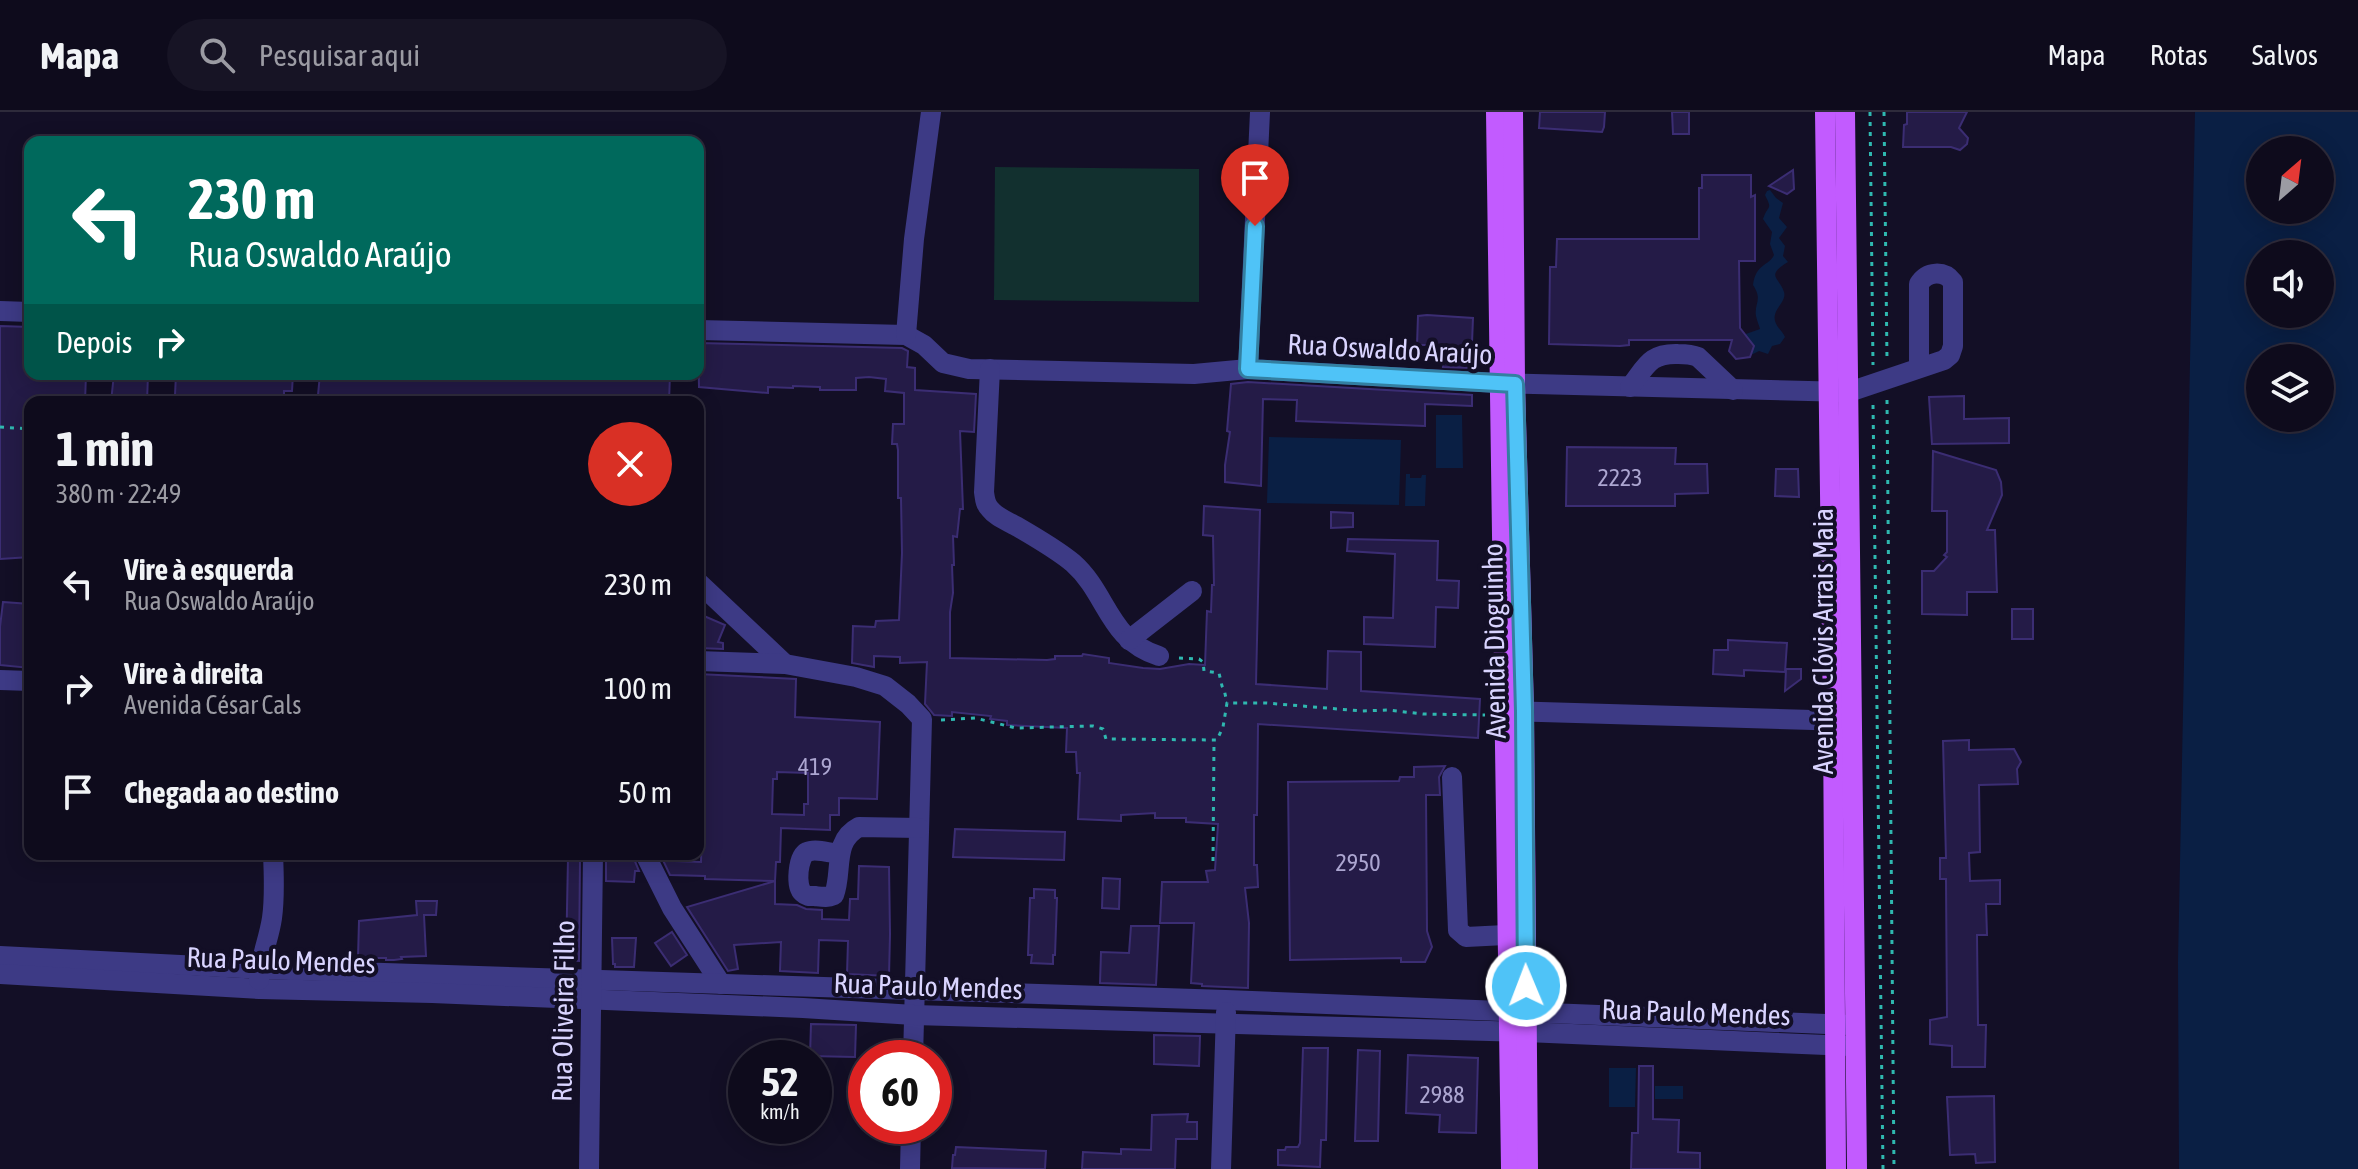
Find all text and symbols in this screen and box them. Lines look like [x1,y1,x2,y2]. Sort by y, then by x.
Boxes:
search box [167,19,727,91]
icon: search [195,33,239,77]
text: Mapa [40,34,119,77]
text: Pesquisar aqui [259,38,420,72]
text: Mapa [2048,39,2106,71]
text: Rotas [2150,39,2208,71]
text: Salvos [2252,39,2318,71]
north arrow [2246,136,2334,224]
map controls [2246,136,2334,432]
pin [1221,144,1289,226]
icon: arrive [1233,156,1277,200]
text: 230 m [188,167,315,231]
icon: left [56,168,160,272]
text: Rua Oswaldo Araújo [188,233,452,275]
button: sound [2246,240,2334,328]
icon: right [148,320,192,364]
text: Depois [56,325,132,359]
street label: Rua Oswaldo Araújo [1287,328,1493,370]
button: layers [2246,344,2334,432]
text: 1 min [56,421,154,476]
button: close [588,422,672,506]
house number: 2223 [1597,464,1643,491]
text: 380 m · 22:49 [56,479,181,509]
street label: Avenida Clóvis Arrais Maia [1807,508,1839,774]
street label: Avenida Dioguinho [1476,543,1512,739]
text: Vire à esquerda [124,552,294,586]
icon: left [56,562,100,606]
text: 230 m [604,567,672,601]
text: Rua Oswaldo Araújo [124,586,314,616]
text: Vire à direita [124,656,263,690]
icon: right [56,666,100,710]
text: 100 m [604,671,672,705]
text: Avenida César Cals [124,690,301,720]
house number: 419 [798,753,832,780]
icon: arrive [56,770,100,814]
text: Chegada ao destino [124,775,339,809]
text: 50 m [618,775,672,809]
house number: 2950 [1335,849,1381,876]
street label: Rua Oliveira Filho [545,920,581,1102]
street label: Rua Paulo Mendes [186,941,376,979]
position arrow [1484,944,1568,1028]
street label: Rua Paulo Mendes [833,967,1023,1005]
street label: Rua Paulo Mendes [1601,993,1791,1031]
speed limit sign: 60 [848,1040,952,1144]
text: 52 [761,1059,799,1104]
house number: 2988 [1419,1081,1465,1108]
text: km/h [760,1100,800,1123]

